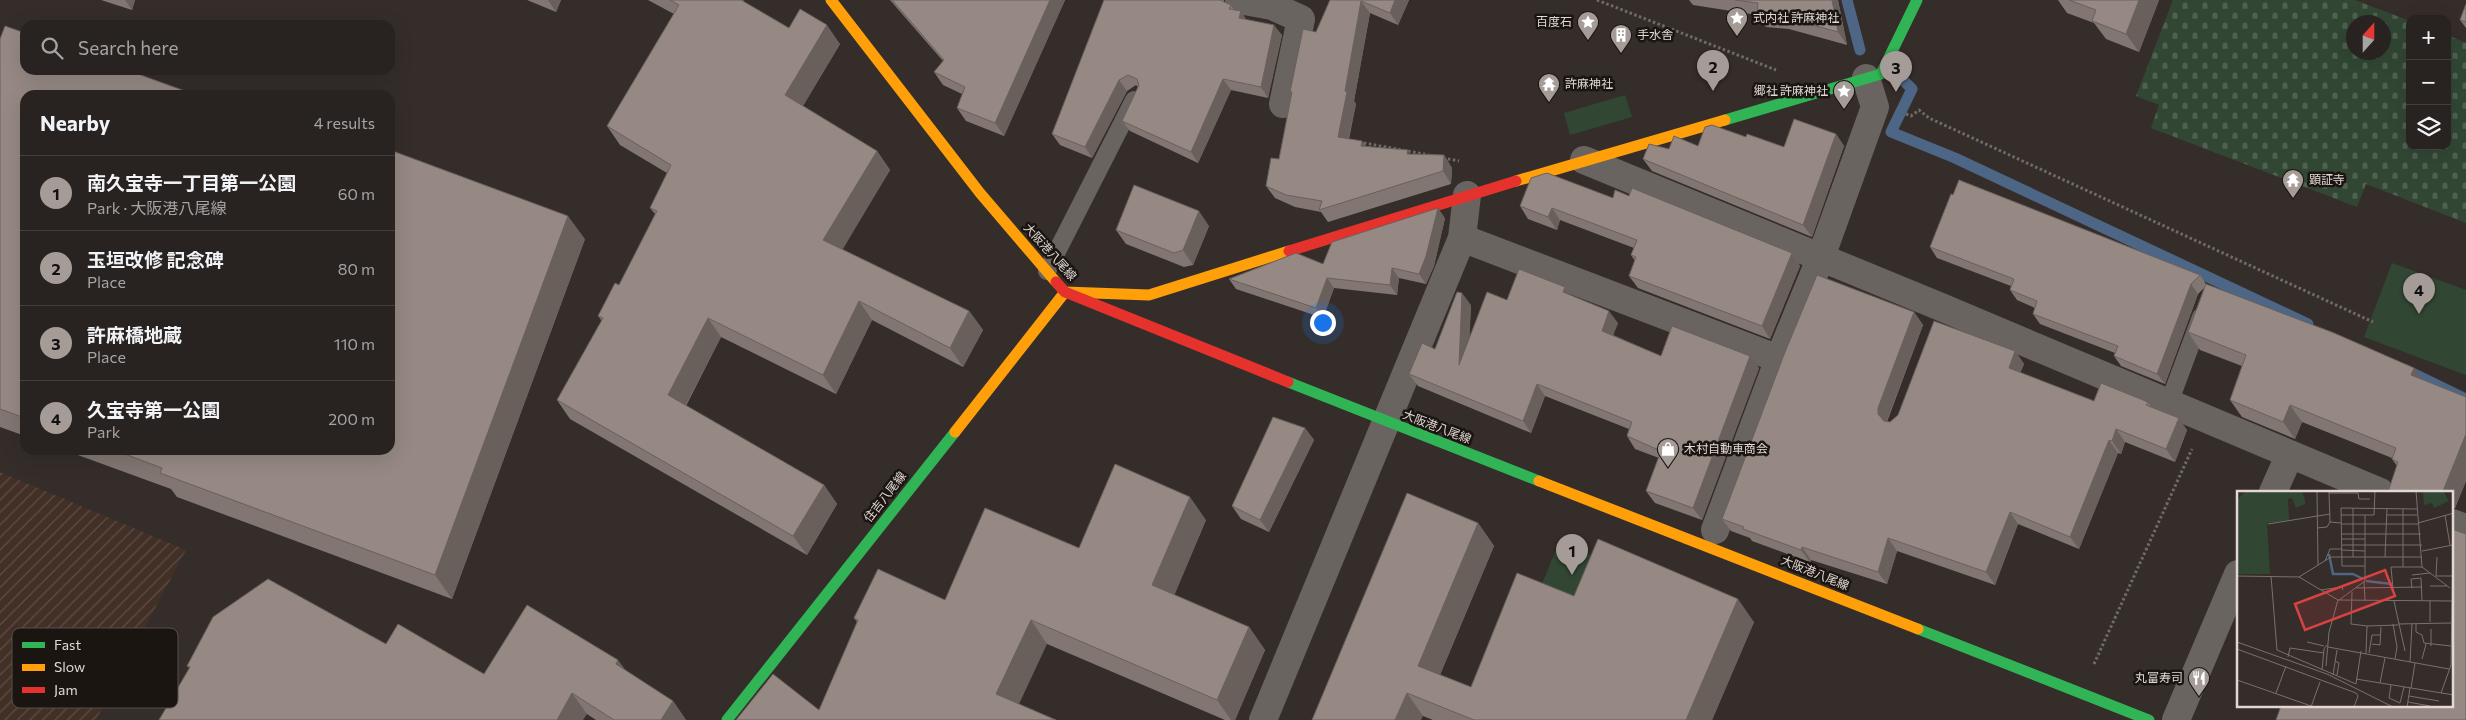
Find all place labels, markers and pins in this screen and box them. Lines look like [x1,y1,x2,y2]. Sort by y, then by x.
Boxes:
place icon: 式内社 許麻神社 [1725,6,1749,37]
place icon: 百度石 [1576,10,1600,41]
place label: 式内社 許麻神社 [1753,10,1839,24]
place label: 百度石 [1536,14,1572,28]
building icon: 手水舎 [1609,23,1633,54]
place label: 手水舎 [1637,27,1673,41]
pin: 2 [1697,50,1729,91]
pin: 3 [1880,51,1912,92]
temple icon: 許麻神社 [1537,72,1561,103]
place label: 許麻神社 [1565,76,1613,90]
place icon: 郷社 許麻神社 [1832,79,1856,110]
place label: 郷社 許麻神社 [1754,83,1828,97]
temple icon: 顕証寺 [2281,168,2305,199]
place label: 顕証寺 [2309,172,2345,186]
pin: 4 [2403,273,2435,314]
shop icon: 木村自動車商会 [1656,437,1680,468]
place label: 木村自動車商会 [1684,441,1768,455]
pin: 1 [1556,534,1588,575]
restaurant icon: 丸富寿司 [2187,666,2211,697]
place label: 丸富寿司 [2135,670,2183,684]

